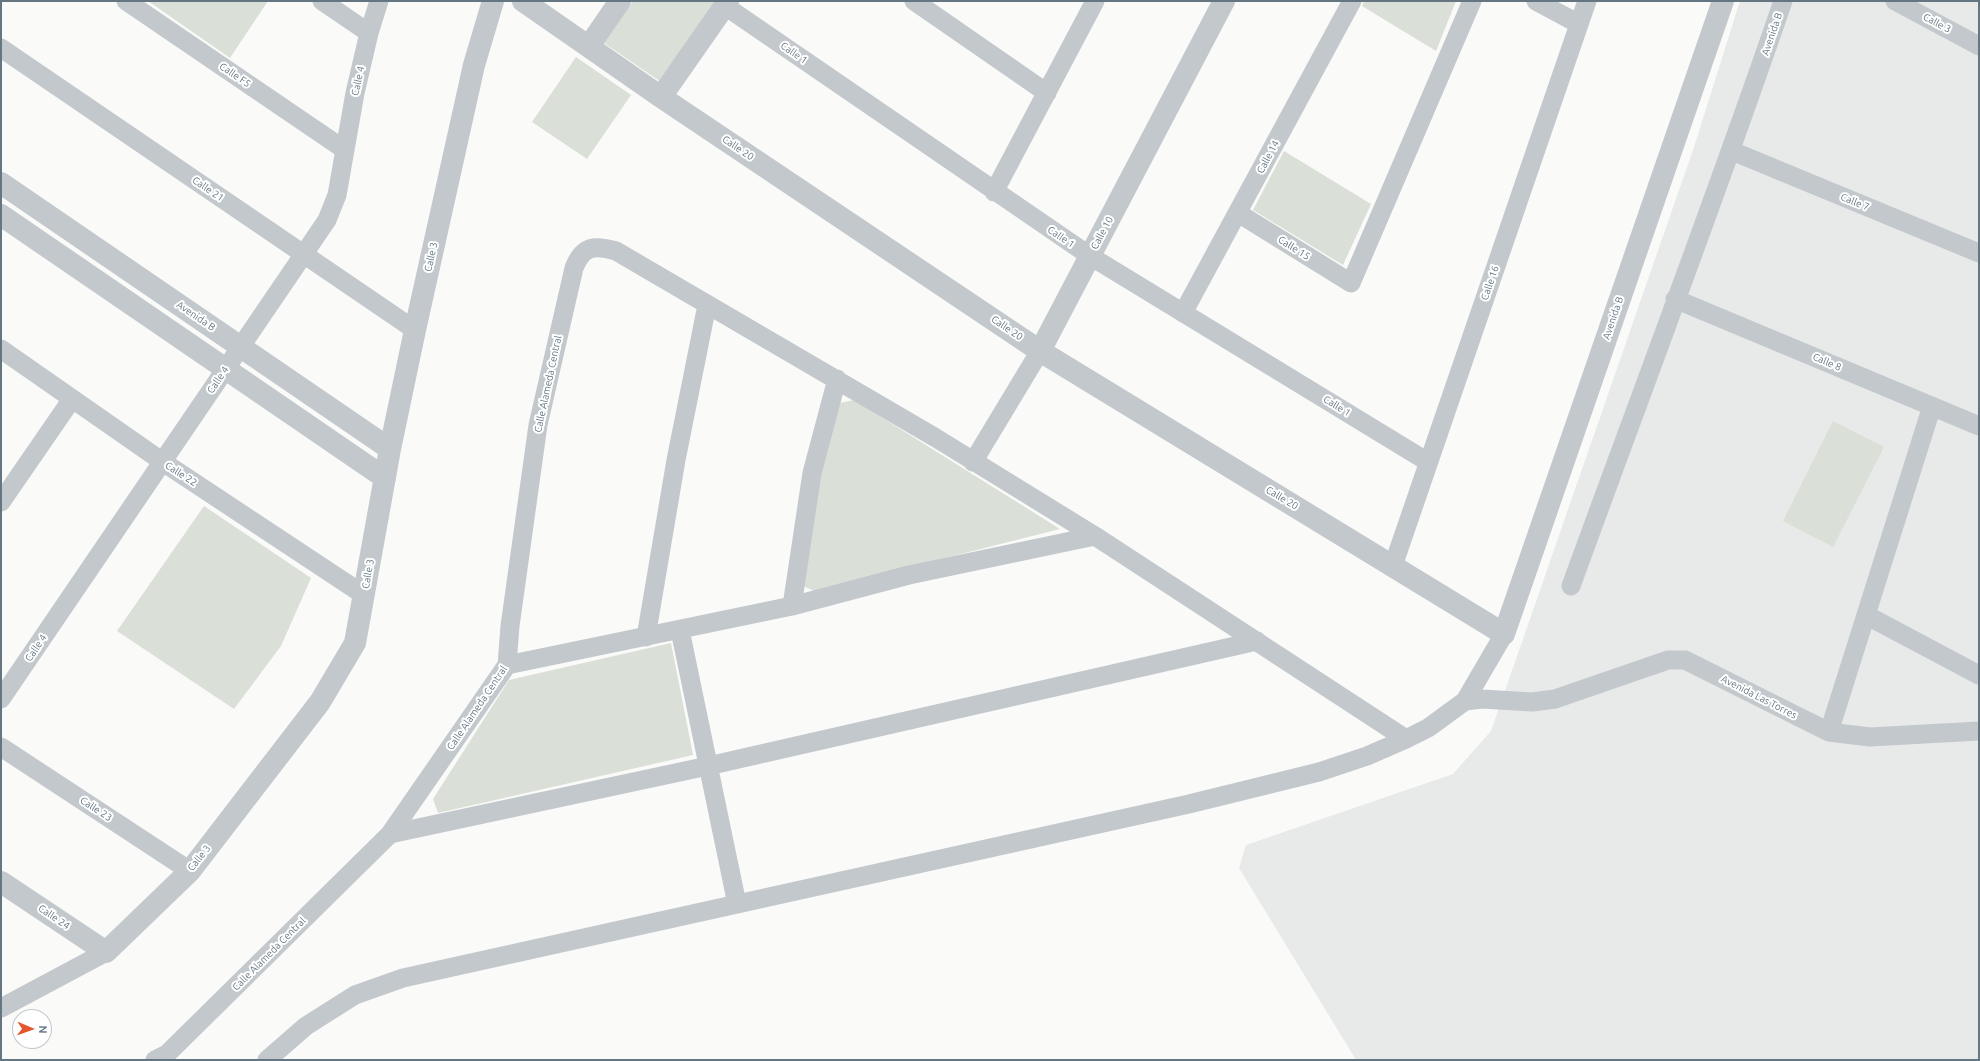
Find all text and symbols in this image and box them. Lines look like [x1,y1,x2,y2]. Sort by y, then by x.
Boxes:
street label: Avenida B [1759,11,1785,57]
street label: Calle 3 [1921,11,1953,35]
street label: Calle 1 [778,39,810,67]
street label: Calle F5 [217,60,253,90]
street label: Calle 4 [349,65,367,97]
street label: Calle 20 [720,133,756,163]
street label: Calle 14 [1254,138,1282,176]
street label: Calle 21 [190,174,226,204]
street label: Calle 7 [1839,191,1871,213]
street label: Calle 10 [1088,214,1116,252]
street label: Calle 1 [1045,224,1077,250]
street label: Calle 15 [1276,233,1312,263]
street label: Calle 3 [422,241,440,273]
street label: Calle 16 [1479,264,1501,302]
street label: Avenida B [1600,295,1626,341]
street label: Avenida B [174,299,218,333]
street label: Calle 20 [989,313,1025,343]
street label: Calle Alameda Central [532,334,564,434]
street label: Calle 8 [1811,351,1843,373]
street label: Calle 4 [205,364,231,396]
street label: Calle 1 [1321,393,1353,419]
street label: Calle 22 [163,459,199,489]
street label: Calle 20 [1264,484,1300,512]
street label: Calle 3 [359,558,377,590]
street label: Calle 4 [23,632,49,664]
street label: Calle Alameda Central [444,664,510,752]
street label: Avenida Las Torres [1719,673,1799,721]
street label: Calle 23 [78,794,114,824]
street label: Calle 3 [185,843,213,873]
street label: Calle 24 [36,902,72,932]
street label: Calle Alameda Central [230,915,308,993]
north arrow [12,1009,52,1049]
text: N [37,1025,49,1034]

